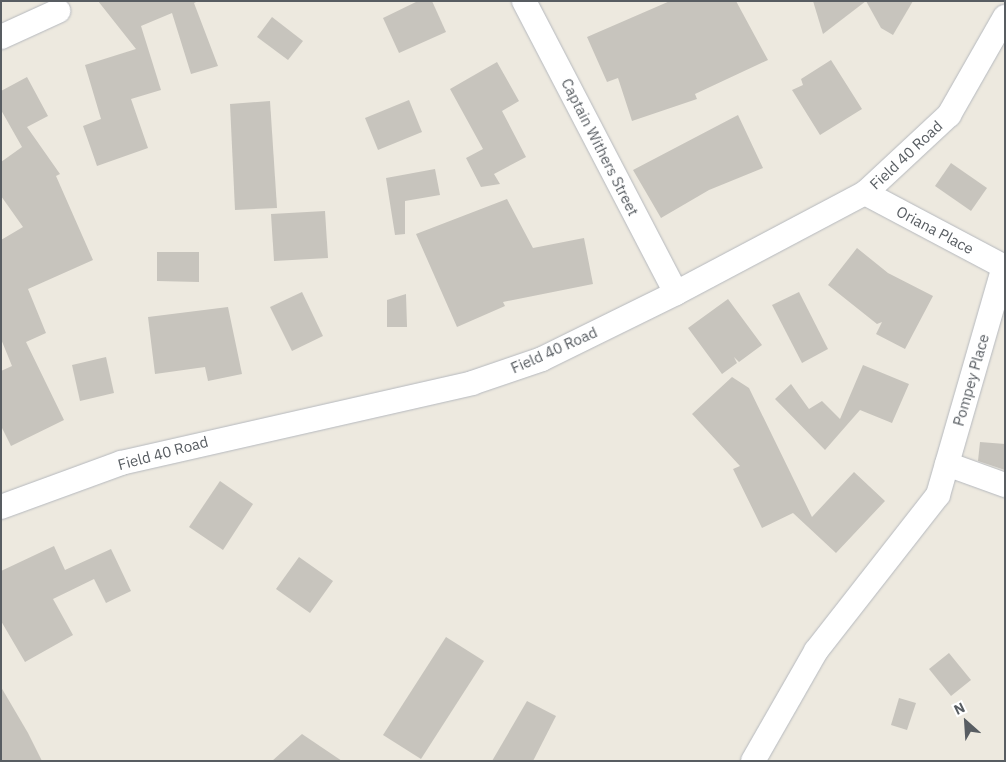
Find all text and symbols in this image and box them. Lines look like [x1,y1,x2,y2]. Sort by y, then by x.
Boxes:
street label: Captain Withers Street [558,75,642,219]
street label: Field 40 Road [866,117,946,193]
street label: Oriana Place [893,202,977,258]
street label: Field 40 Road [508,323,600,377]
street label: Pompey Place [949,332,993,428]
street label: Field 40 Road [116,432,210,474]
north arrow [941,697,991,747]
text: N [951,698,968,719]

